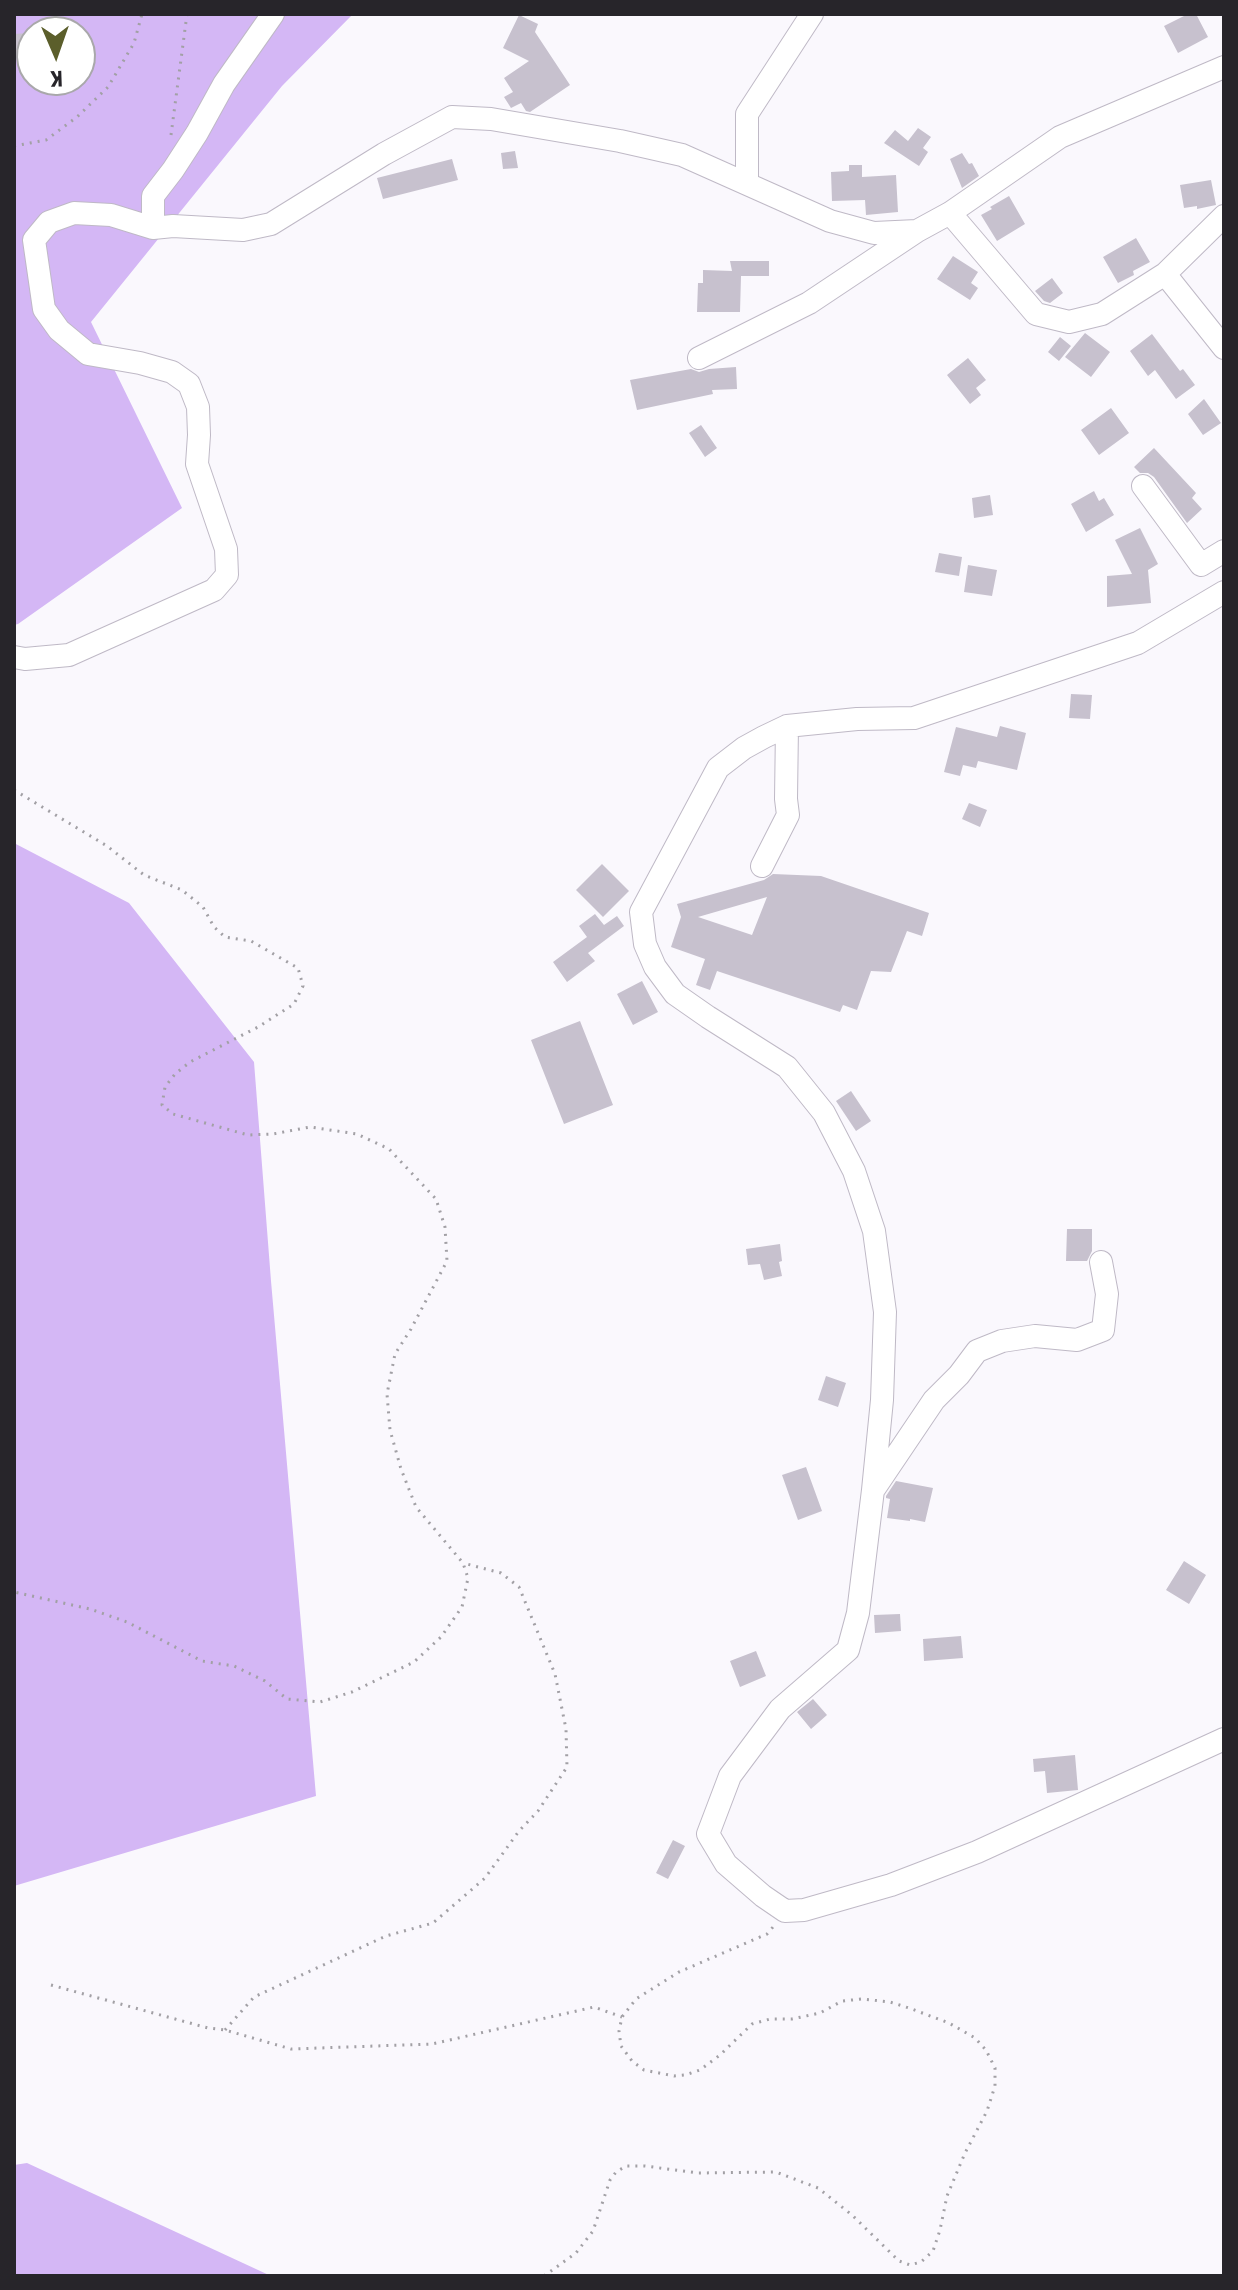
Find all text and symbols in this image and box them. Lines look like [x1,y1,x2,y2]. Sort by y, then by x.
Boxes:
north arrow [16,16,96,96]
text: K [50,66,63,91]

